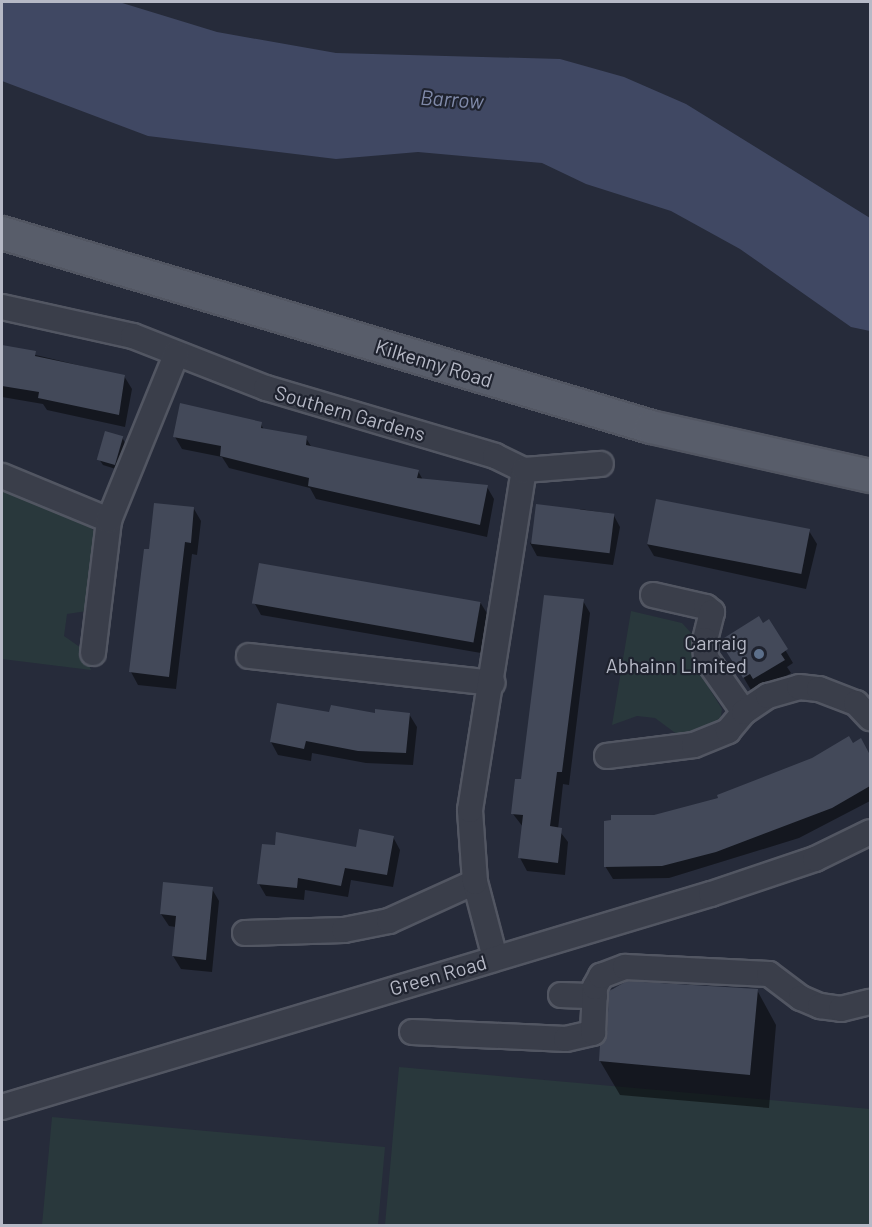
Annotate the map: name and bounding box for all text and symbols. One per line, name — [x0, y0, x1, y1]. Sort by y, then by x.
water label: Barrow — [419, 84, 485, 114]
street label: Kilkenny Road — [373, 334, 495, 392]
street label: Southern Gardens — [272, 380, 428, 446]
place label: Carraig Abhainn Limited — [606, 630, 747, 677]
marker: Carraig Abhainn Limited — [752, 647, 766, 661]
street label: Green Road — [387, 950, 489, 1000]

